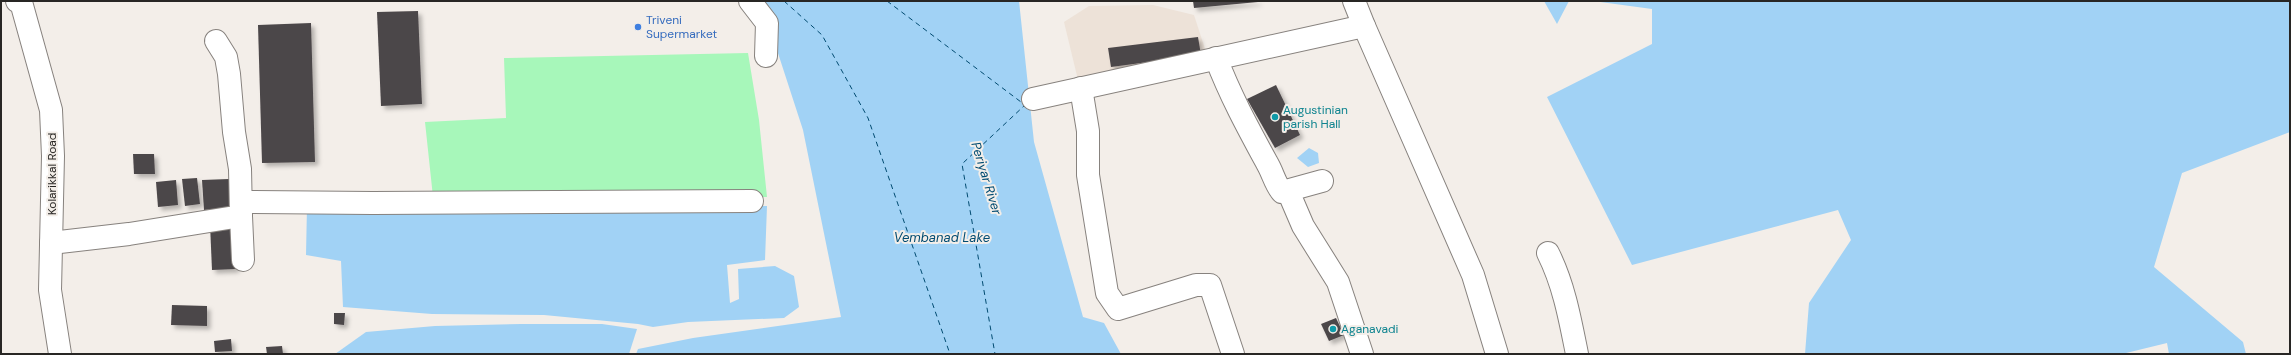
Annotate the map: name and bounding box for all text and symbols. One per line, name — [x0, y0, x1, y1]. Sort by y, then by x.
place label: Triveni Supermarket — [646, 12, 717, 42]
marker: Triveni Supermarket — [633, 22, 643, 32]
place label: Augustinian parish Hall — [1283, 102, 1348, 132]
marker: Augustinian parish Hall — [1270, 112, 1280, 122]
street label: Kolarikkal Road — [44, 133, 60, 215]
water label: Periyar River — [967, 140, 1006, 218]
water label: Vembanad Lake — [894, 229, 990, 246]
place label: Aganavadi — [1341, 321, 1398, 337]
marker: Aganavadi — [1328, 324, 1338, 334]

